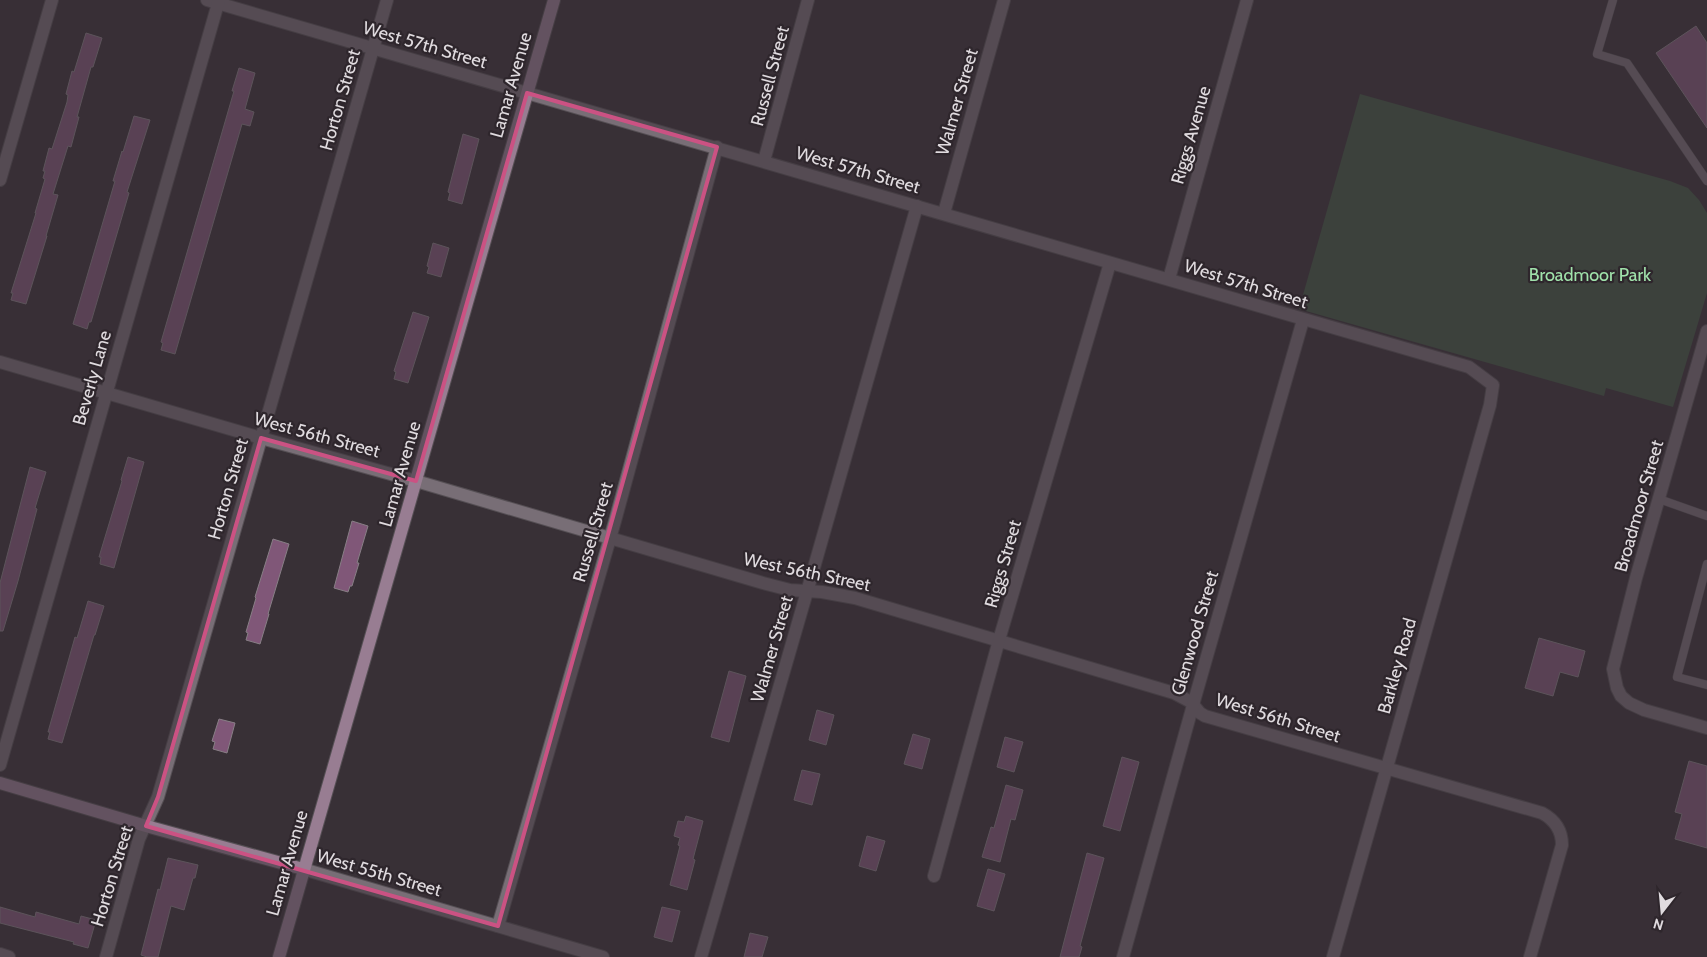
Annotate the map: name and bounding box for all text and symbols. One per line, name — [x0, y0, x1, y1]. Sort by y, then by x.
street label: West 57th Street — [360, 17, 490, 73]
street label: Russell Street — [746, 23, 794, 129]
street label: Lamar Avenue — [485, 30, 537, 140]
street label: Walmer Street — [931, 46, 983, 158]
street label: Horton Street — [315, 47, 365, 153]
street label: Riggs Avenue — [1166, 83, 1216, 187]
street label: West 57th Street — [793, 142, 923, 198]
street label: West 57th Street — [1182, 255, 1310, 313]
park label: Broadmoor Park — [1529, 264, 1652, 286]
street label: Beverly Lane — [68, 328, 116, 428]
street label: West 56th Street — [252, 408, 382, 462]
street label: Lamar Avenue — [374, 419, 426, 529]
street label: Horton Street — [203, 436, 253, 542]
street label: Broadmoor Street — [1610, 437, 1668, 575]
street label: Russell Street — [568, 479, 618, 585]
street label: Riggs Street — [980, 518, 1026, 610]
street label: West 56th Street — [742, 548, 872, 596]
street label: Glenwood Street — [1167, 568, 1223, 698]
street label: Walmer Street — [746, 593, 798, 705]
street label: Barkley Road — [1373, 616, 1421, 716]
street label: West 56th Street — [1213, 689, 1343, 747]
street label: Lamar Avenue — [261, 808, 313, 918]
street label: Horton Street — [86, 823, 138, 929]
street label: West 55th Street — [314, 845, 444, 901]
north arrow — [1637, 887, 1687, 937]
text: N — [1651, 914, 1666, 935]

